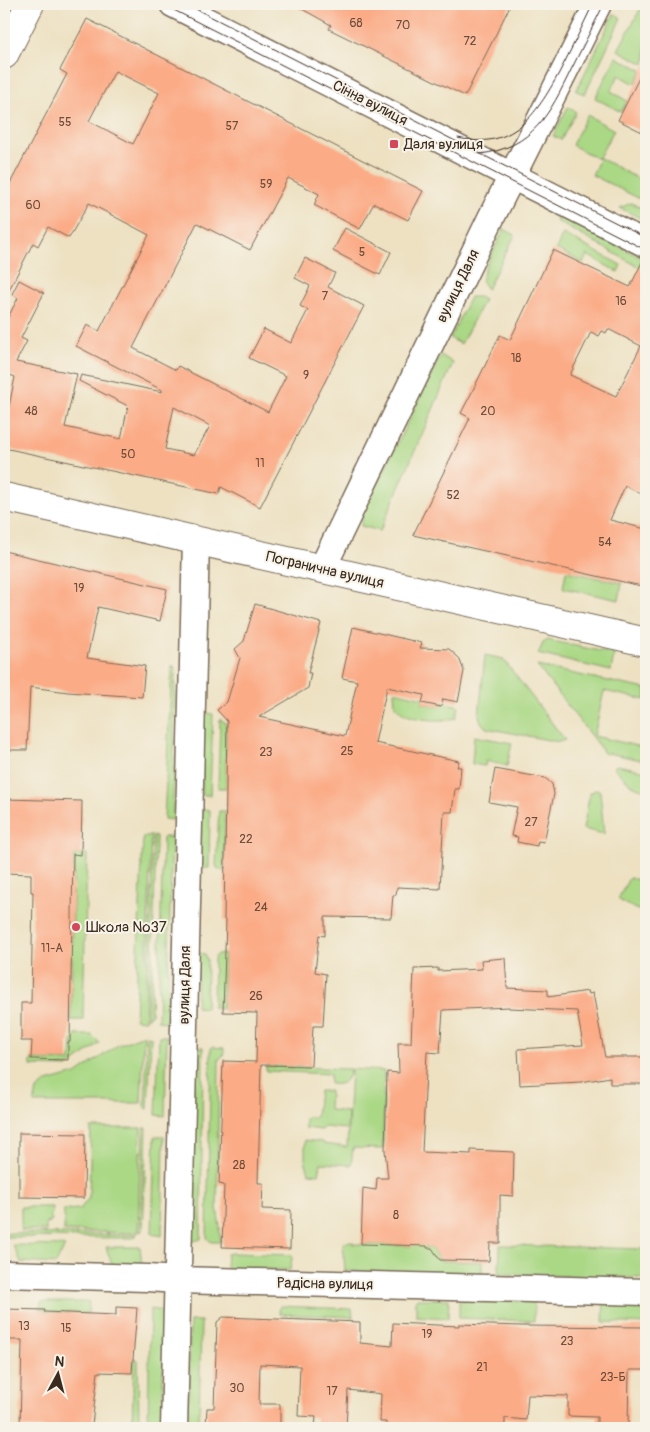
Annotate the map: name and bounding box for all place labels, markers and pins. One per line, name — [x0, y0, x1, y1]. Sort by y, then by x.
place label: Даля вулиця — [403, 135, 483, 154]
marker: Даля вулиця — [388, 138, 400, 150]
place label: Школа №37 — [86, 918, 167, 937]
marker: Школа №37 — [70, 921, 82, 933]

